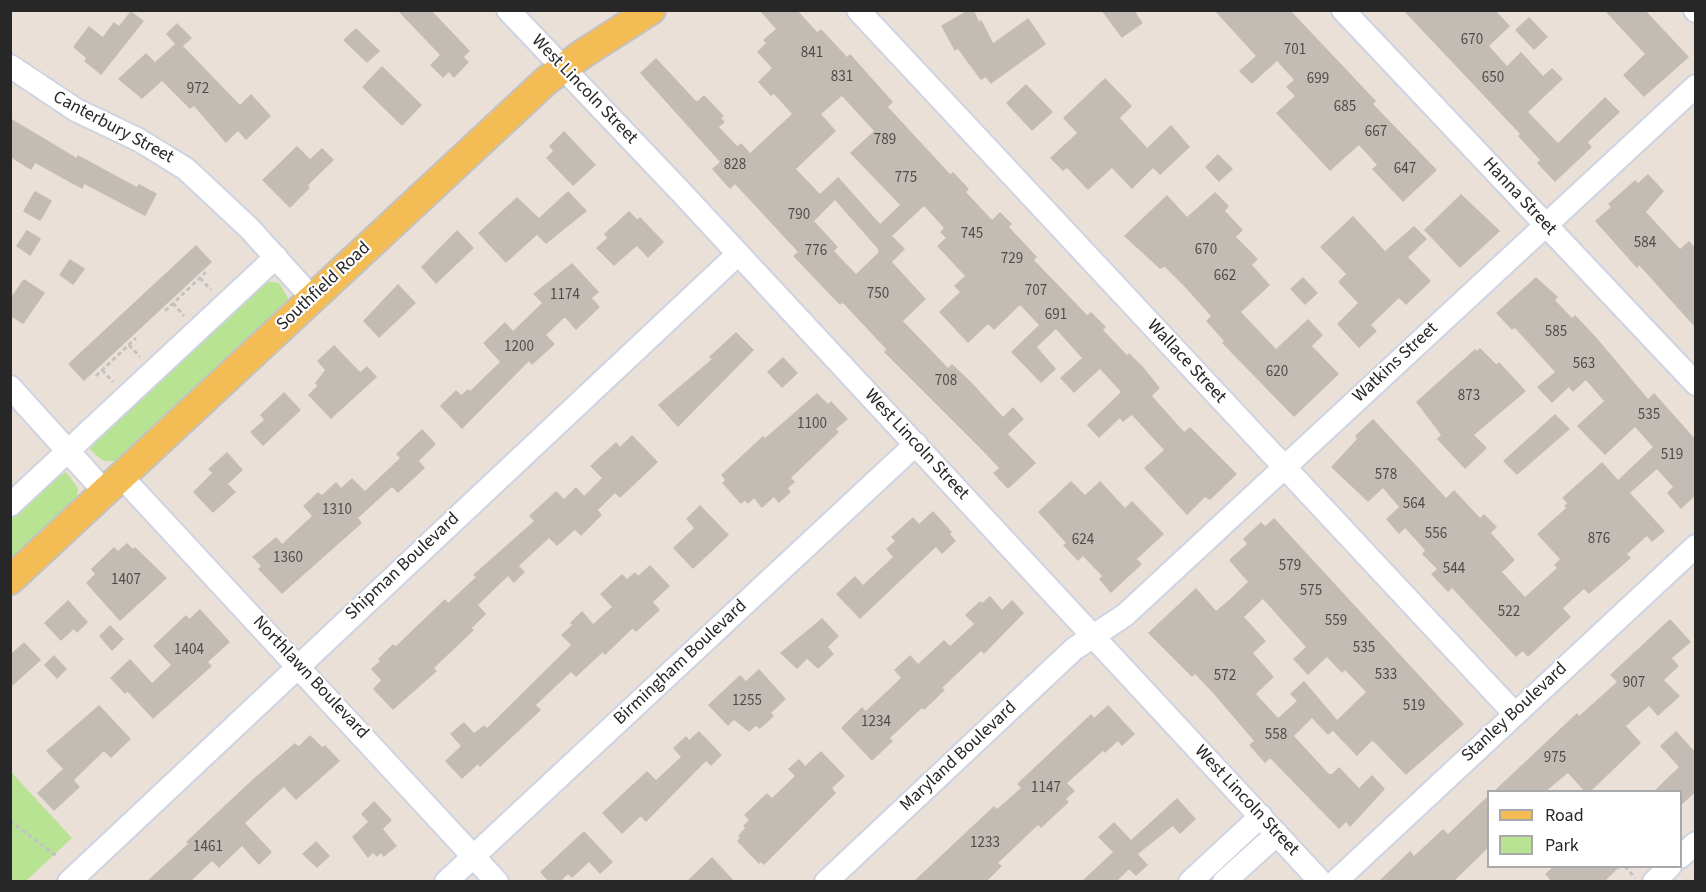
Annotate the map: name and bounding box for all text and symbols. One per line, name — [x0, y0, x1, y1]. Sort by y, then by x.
street label: West Lincoln Street — [526, 31, 642, 149]
house number: 670 — [1461, 32, 1483, 50]
house number: 701 — [1284, 42, 1306, 60]
house number: 841 — [801, 45, 823, 63]
house number: 831 — [831, 69, 853, 87]
house number: 650 — [1482, 70, 1504, 88]
house number: 699 — [1307, 71, 1329, 89]
house number: 972 — [187, 81, 209, 99]
street label: Canterbury Street — [49, 87, 177, 169]
house number: 685 — [1334, 99, 1356, 117]
house number: 667 — [1365, 124, 1387, 142]
house number: 789 — [874, 132, 896, 150]
street label: Hanna Street — [1478, 154, 1560, 240]
house number: 828 — [724, 157, 746, 175]
house number: 647 — [1394, 161, 1416, 179]
house number: 775 — [895, 170, 917, 188]
house number: 790 — [788, 207, 810, 225]
house number: 745 — [961, 226, 983, 244]
house number: 584 — [1634, 235, 1656, 253]
street label: Southfield Road — [273, 238, 375, 336]
house number: 670 — [1195, 242, 1217, 260]
house number: 776 — [805, 243, 827, 261]
house number: 729 — [1001, 251, 1023, 269]
house number: 662 — [1214, 268, 1236, 286]
house number: 707 — [1025, 283, 1047, 301]
house number: 750 — [867, 286, 889, 304]
house number: 1174 — [550, 287, 580, 305]
house number: 691 — [1045, 307, 1067, 325]
street label: Wallace Street — [1142, 316, 1230, 408]
street label: Watkins Street — [1349, 318, 1443, 408]
house number: 585 — [1545, 324, 1567, 342]
house number: 1200 — [504, 339, 534, 357]
house number: 563 — [1573, 356, 1595, 374]
house number: 620 — [1266, 364, 1288, 382]
house number: 708 — [935, 373, 957, 391]
street label: West Lincoln Street — [859, 385, 973, 505]
house number: 873 — [1458, 388, 1480, 406]
house number: 535 — [1638, 407, 1660, 425]
house number: 1100 — [797, 416, 827, 434]
house number: 519 — [1661, 447, 1683, 465]
house number: 578 — [1375, 467, 1397, 485]
house number: 564 — [1403, 496, 1425, 514]
house number: 1310 — [322, 502, 352, 520]
street label: Shipman Boulevard — [341, 509, 465, 625]
house number: 556 — [1425, 526, 1447, 544]
house number: 876 — [1588, 531, 1610, 549]
house number: 624 — [1072, 532, 1094, 550]
house number: 1360 — [273, 550, 303, 568]
house number: 579 — [1279, 558, 1301, 576]
house number: 544 — [1443, 561, 1465, 579]
house number: 1407 — [111, 572, 141, 590]
house number: 575 — [1300, 583, 1322, 601]
street label: Birmingham Boulevard — [610, 596, 752, 730]
house number: 522 — [1498, 604, 1520, 622]
street label: Northlawn Boulevard — [247, 612, 373, 744]
house number: 559 — [1325, 613, 1347, 631]
house number: 535 — [1353, 640, 1375, 658]
house number: 1404 — [174, 642, 204, 660]
street label: Stanley Boulevard — [1458, 659, 1572, 767]
house number: 533 — [1375, 667, 1397, 685]
house number: 572 — [1214, 668, 1236, 686]
house number: 907 — [1623, 675, 1645, 693]
house number: 1255 — [732, 693, 762, 711]
street label: Maryland Boulevard — [896, 698, 1022, 816]
house number: 519 — [1403, 698, 1425, 716]
house number: 1234 — [861, 714, 891, 732]
house number: 558 — [1265, 727, 1287, 745]
street label: West Lincoln Street — [1189, 741, 1303, 861]
house number: 975 — [1544, 750, 1566, 768]
house number: 1147 — [1031, 780, 1061, 798]
legend — [1487, 790, 1682, 868]
text: Road — [1545, 803, 1584, 828]
text: Park — [1545, 833, 1579, 858]
house number: 1233 — [970, 835, 1000, 853]
house number: 1461 — [193, 839, 223, 857]

